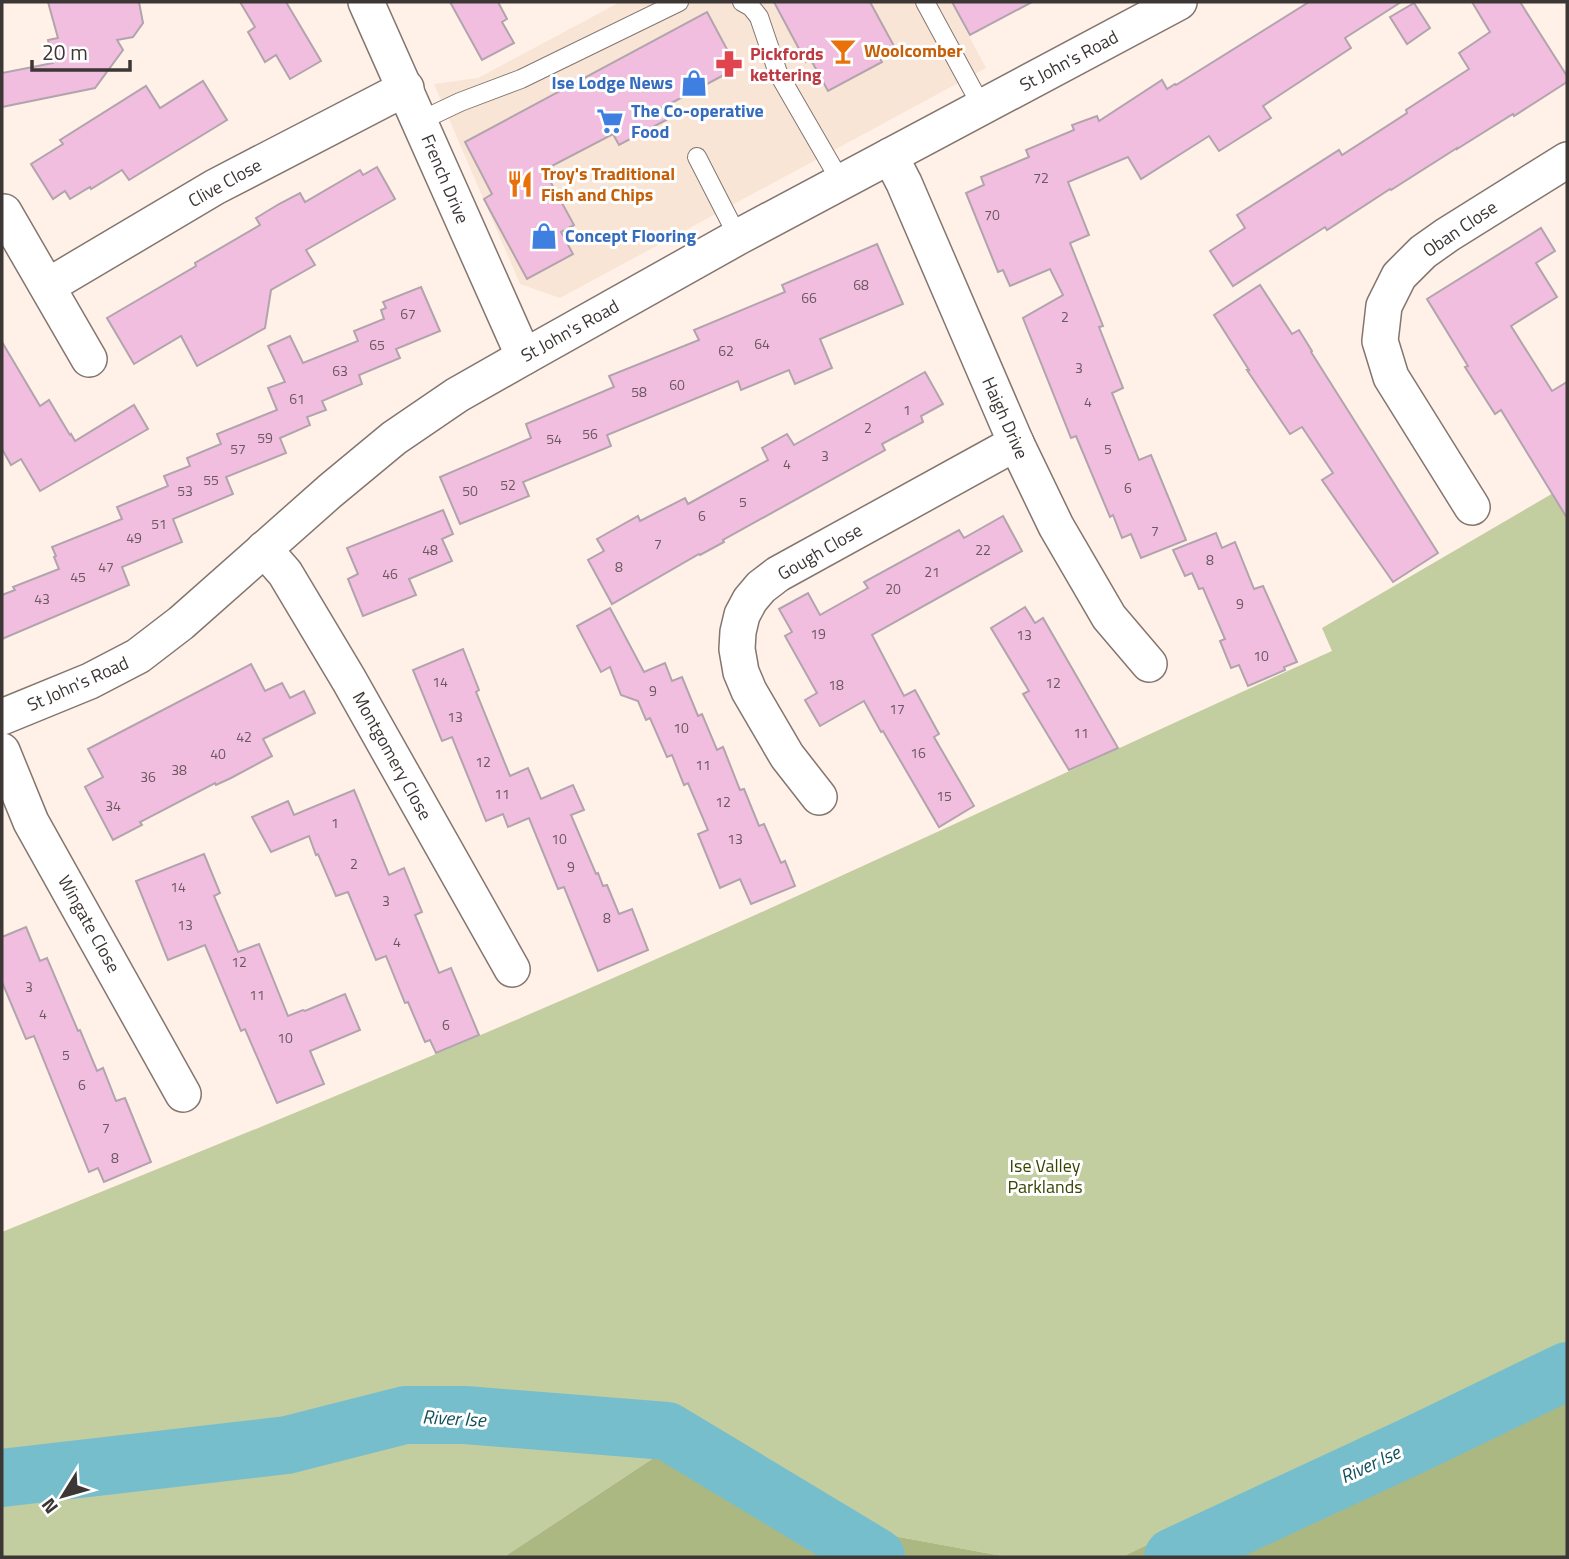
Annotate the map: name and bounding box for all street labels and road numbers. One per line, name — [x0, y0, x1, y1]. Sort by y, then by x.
street label: St John's Road — [1014, 23, 1123, 98]
street label: French Drive — [415, 130, 476, 228]
street label: Clive Close — [183, 151, 266, 214]
street label: Oban Close — [1417, 194, 1502, 264]
street label: St John's Road — [516, 292, 624, 369]
street label: Haigh Drive — [975, 372, 1036, 463]
street label: Gough Close — [772, 516, 867, 587]
street label: St John's Road — [23, 649, 133, 718]
street label: Montgomery Close — [346, 687, 439, 825]
street label: Wingate Close — [51, 870, 127, 978]

